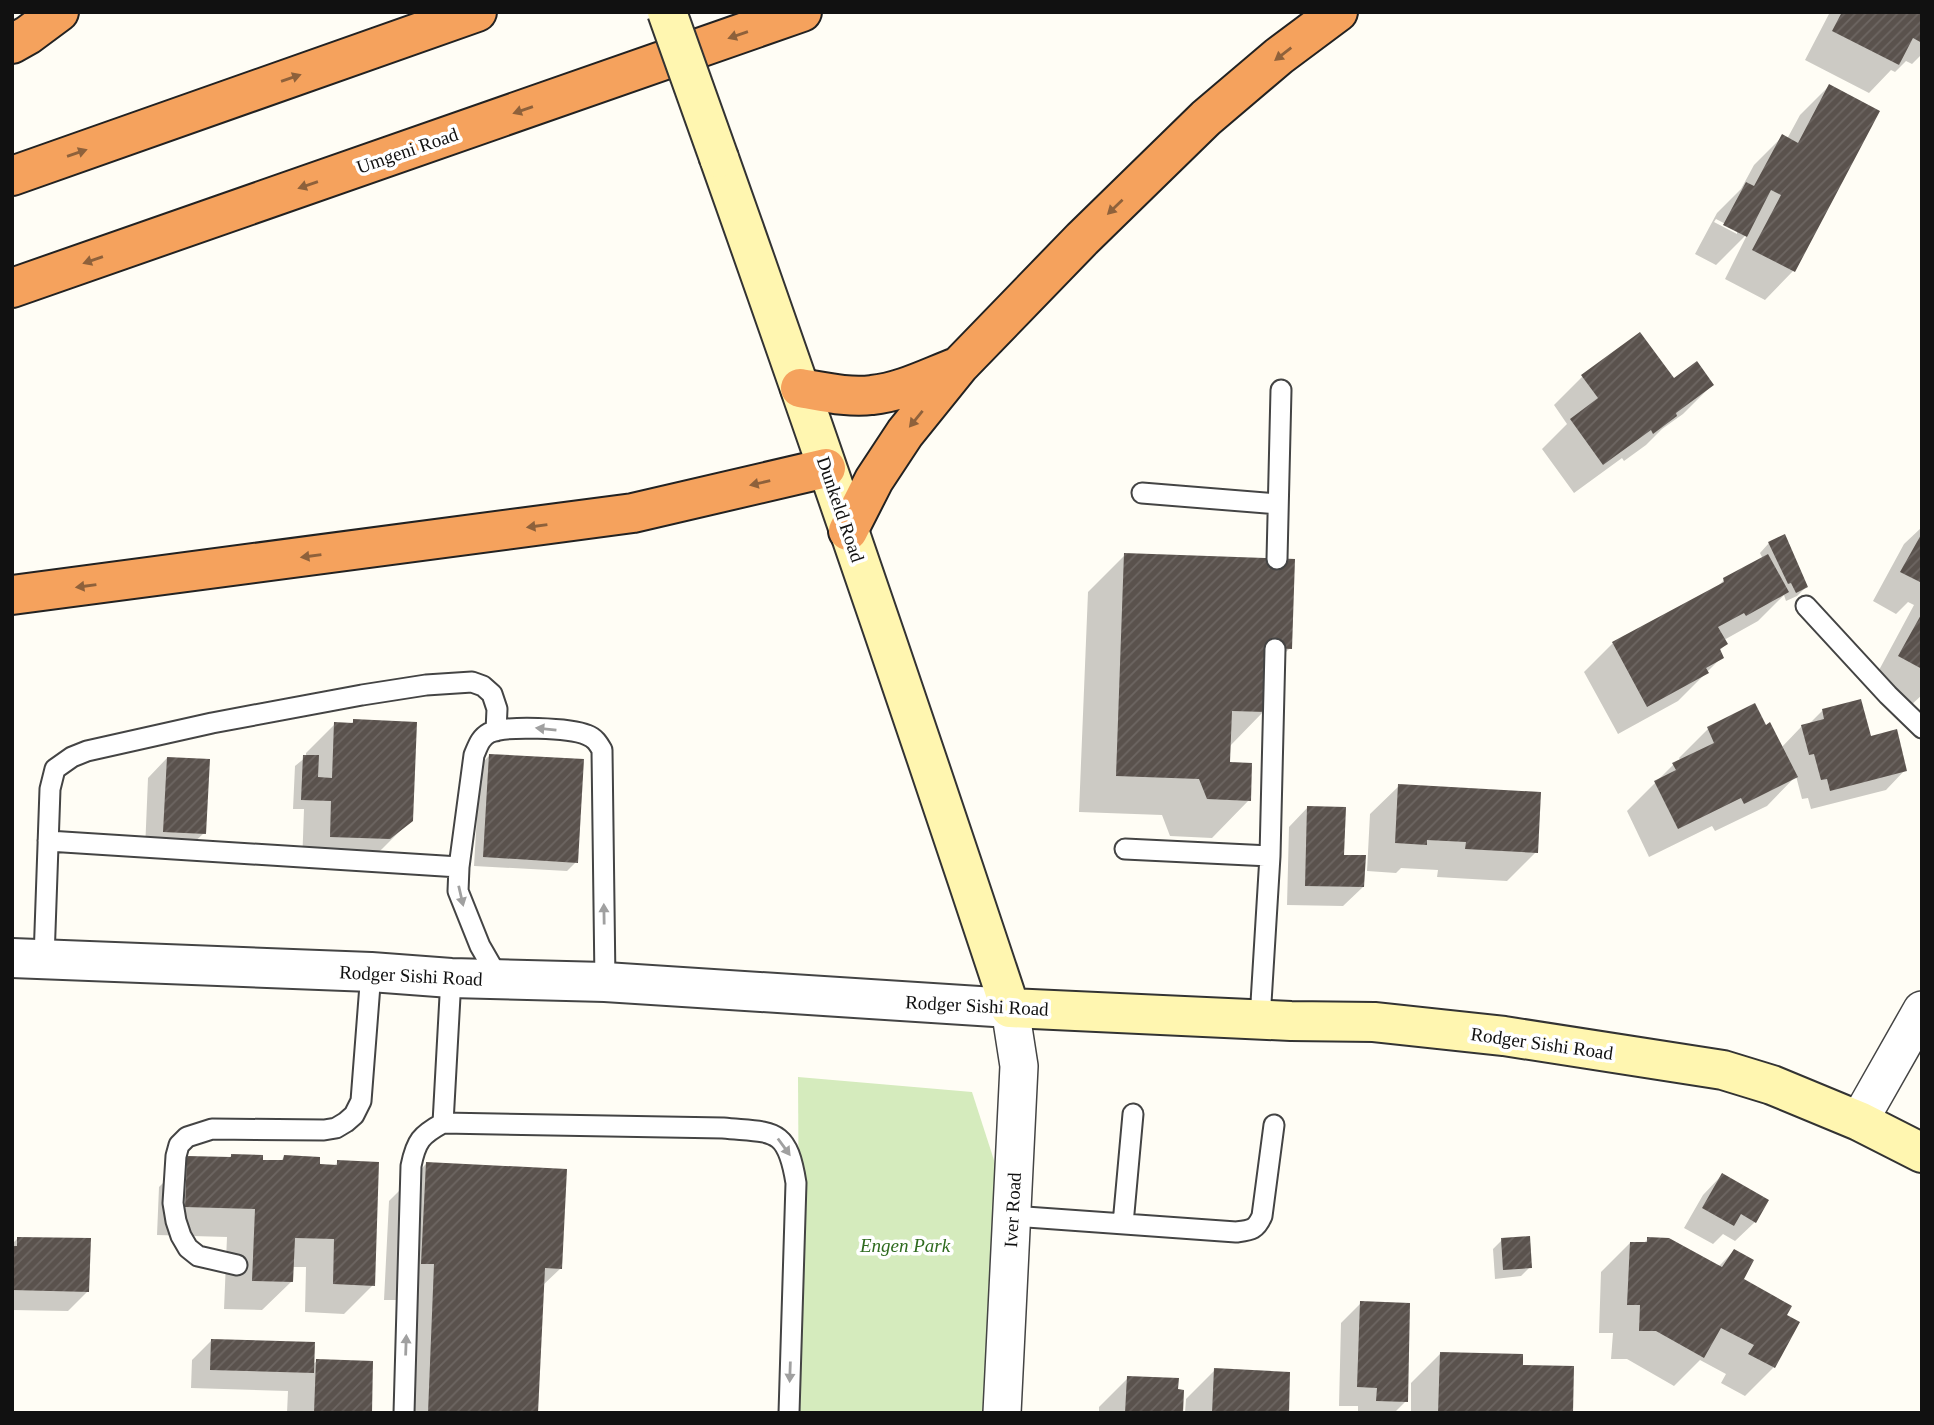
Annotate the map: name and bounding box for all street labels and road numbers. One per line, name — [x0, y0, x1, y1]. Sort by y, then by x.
street label: Umgeni Road — [354, 123, 461, 178]
street label: Dunkeld Road — [813, 454, 869, 565]
street label: Rodger Sishi Road — [339, 961, 484, 990]
street label: Rodger Sishi Road — [905, 991, 1050, 1020]
street label: Rodger Sishi Road — [1469, 1023, 1615, 1064]
street label: Iver Road — [1000, 1171, 1025, 1248]

